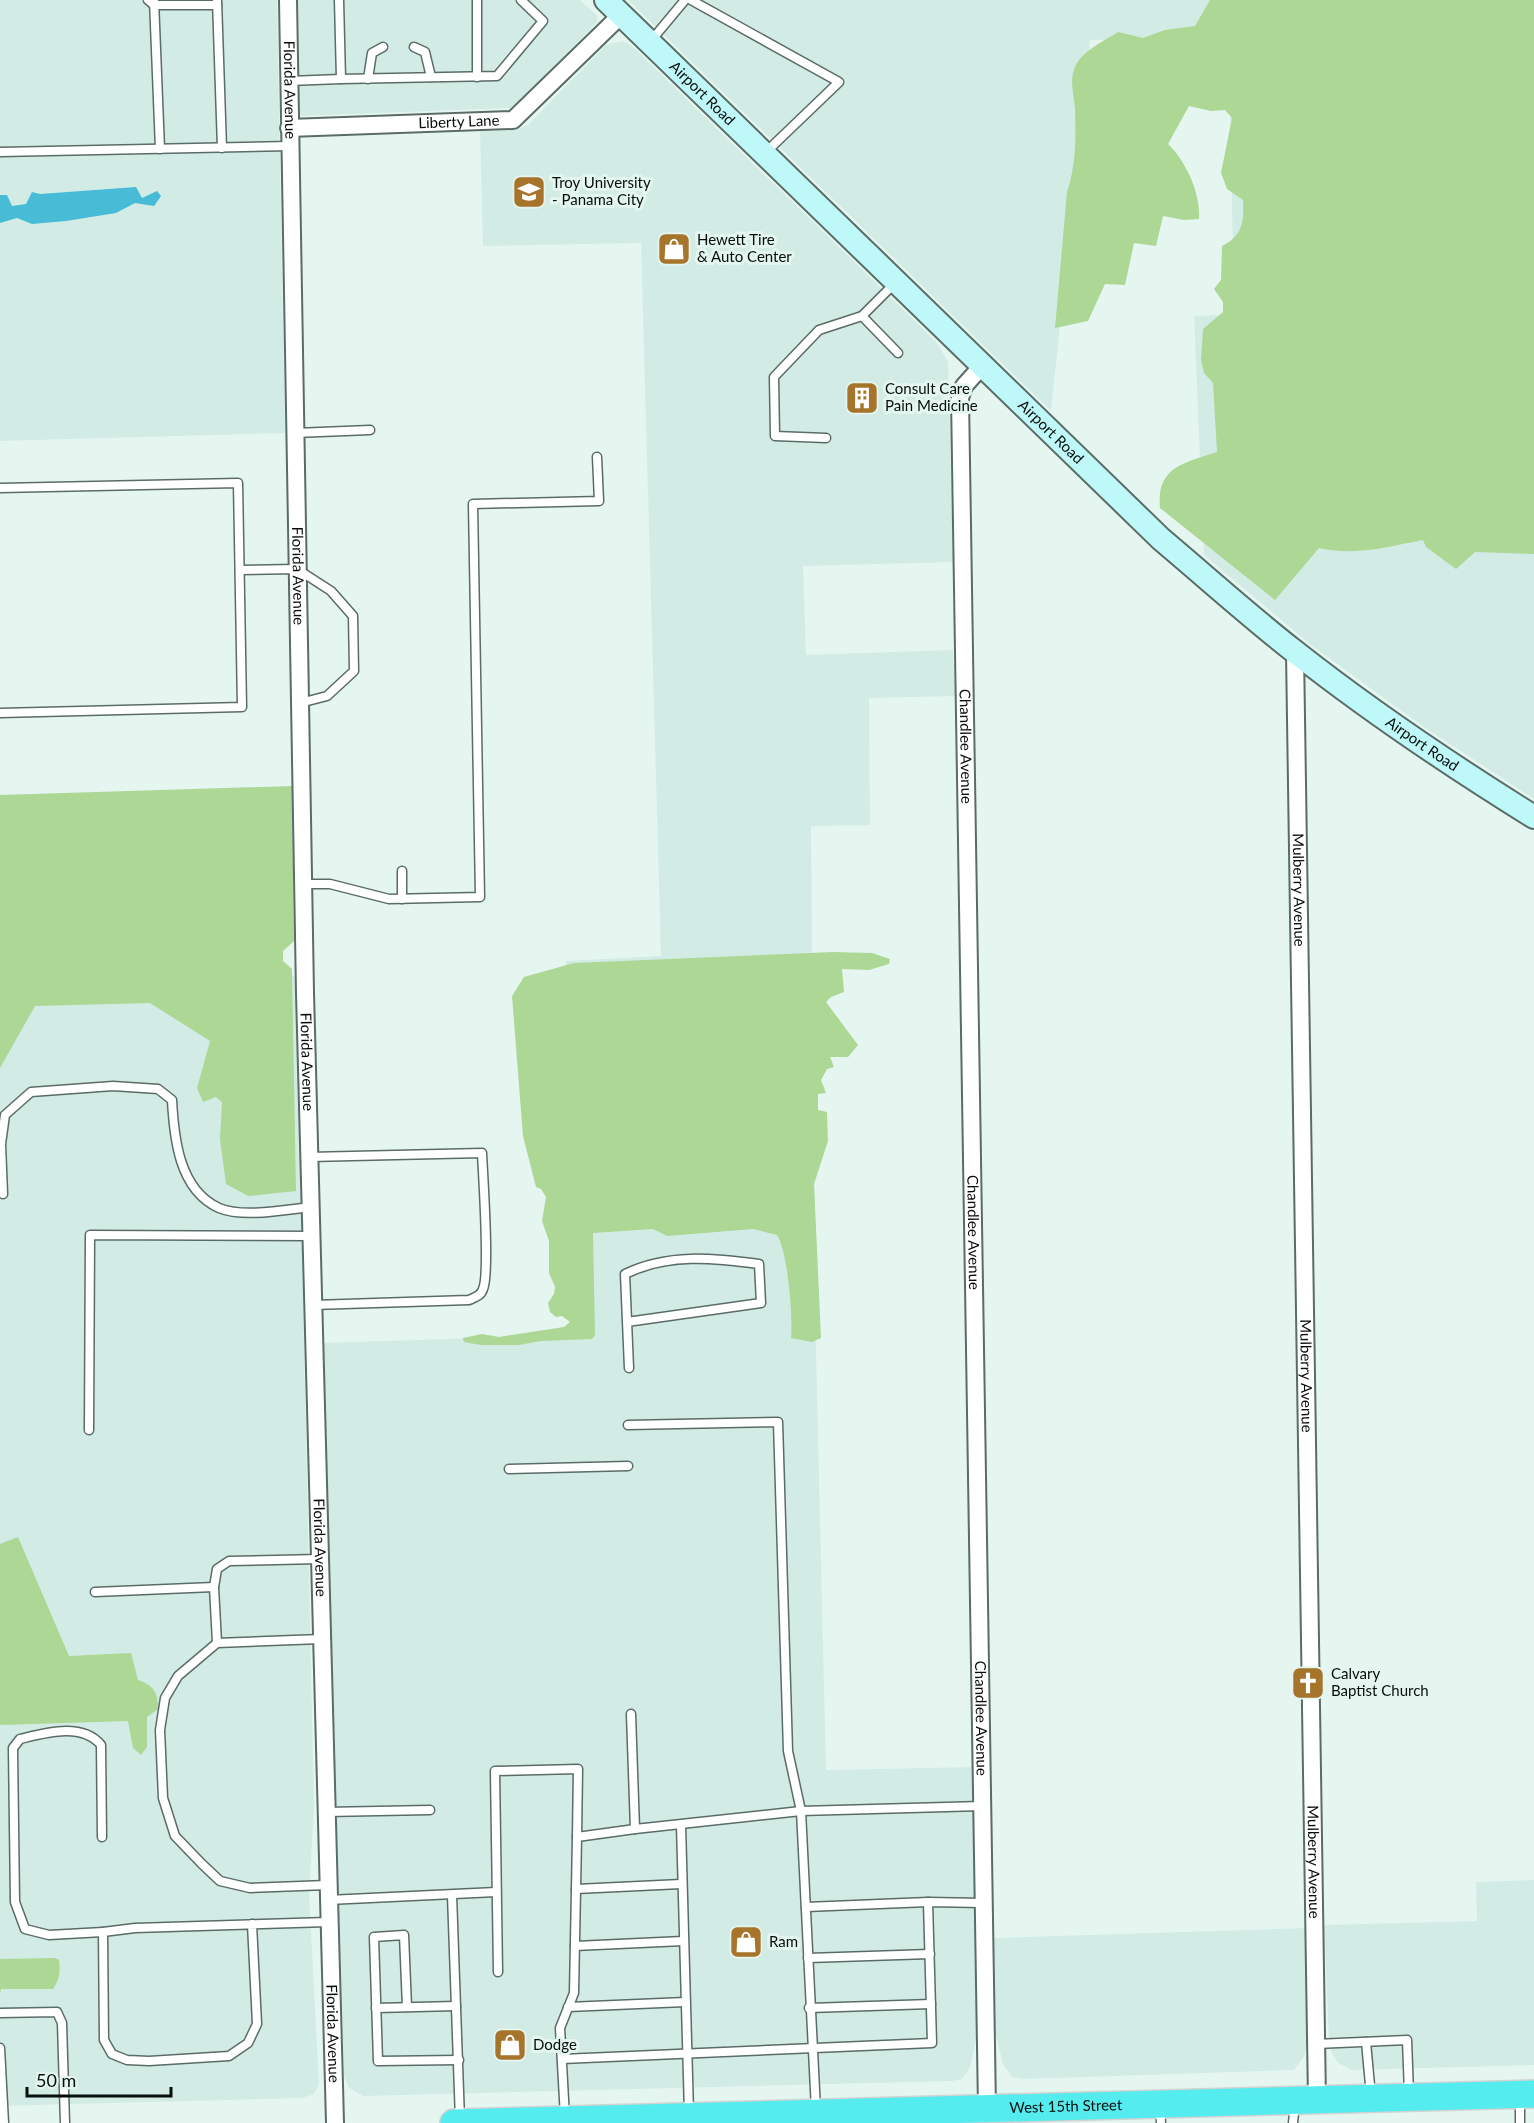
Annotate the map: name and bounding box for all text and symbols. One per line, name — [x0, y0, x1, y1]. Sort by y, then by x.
street label: Florida Avenue — [281, 41, 300, 139]
street label: Airport Road — [666, 57, 739, 128]
street label: Liberty Lane — [418, 110, 500, 131]
place label: Troy University - Panama City — [552, 173, 651, 208]
school or university icon: Troy University - Panama City — [511, 174, 547, 210]
place label: Hewett Tire & Auto Center — [697, 230, 792, 265]
shop icon: Hewett Tire & Auto Center — [656, 231, 692, 267]
place label: Consult Care Pain Medicine — [885, 379, 978, 414]
building icon: Consult Care Pain Medicine — [844, 380, 880, 416]
street label: Airport Road — [1015, 395, 1088, 467]
street label: Florida Avenue — [289, 527, 309, 625]
street label: Chandlee Avenue — [957, 689, 976, 804]
street label: Airport Road — [1383, 712, 1462, 774]
street label: Mulberry Avenue — [1290, 833, 1309, 947]
street label: Florida Avenue — [298, 1012, 318, 1111]
street label: Chandlee Avenue — [964, 1175, 984, 1290]
street label: Mulberry Avenue — [1297, 1319, 1317, 1433]
street label: Florida Avenue — [310, 1498, 331, 1597]
street label: Chandlee Avenue — [972, 1661, 992, 1776]
place label: Calvary Baptist Church — [1331, 1664, 1429, 1699]
church icon: Calvary Baptist Church — [1290, 1665, 1326, 1701]
street label: Mulberry Avenue — [1305, 1805, 1324, 1919]
shop icon: Ram — [728, 1924, 764, 1960]
place label: Ram — [769, 1932, 798, 1950]
street label: Florida Avenue — [323, 1984, 344, 2083]
shop icon: Dodge — [492, 2027, 528, 2063]
place label: Dodge — [533, 2035, 577, 2053]
scale bar — [27, 2060, 171, 2098]
text: 50 m — [36, 2069, 76, 2091]
street label: West 15th Street — [1009, 2095, 1123, 2116]

